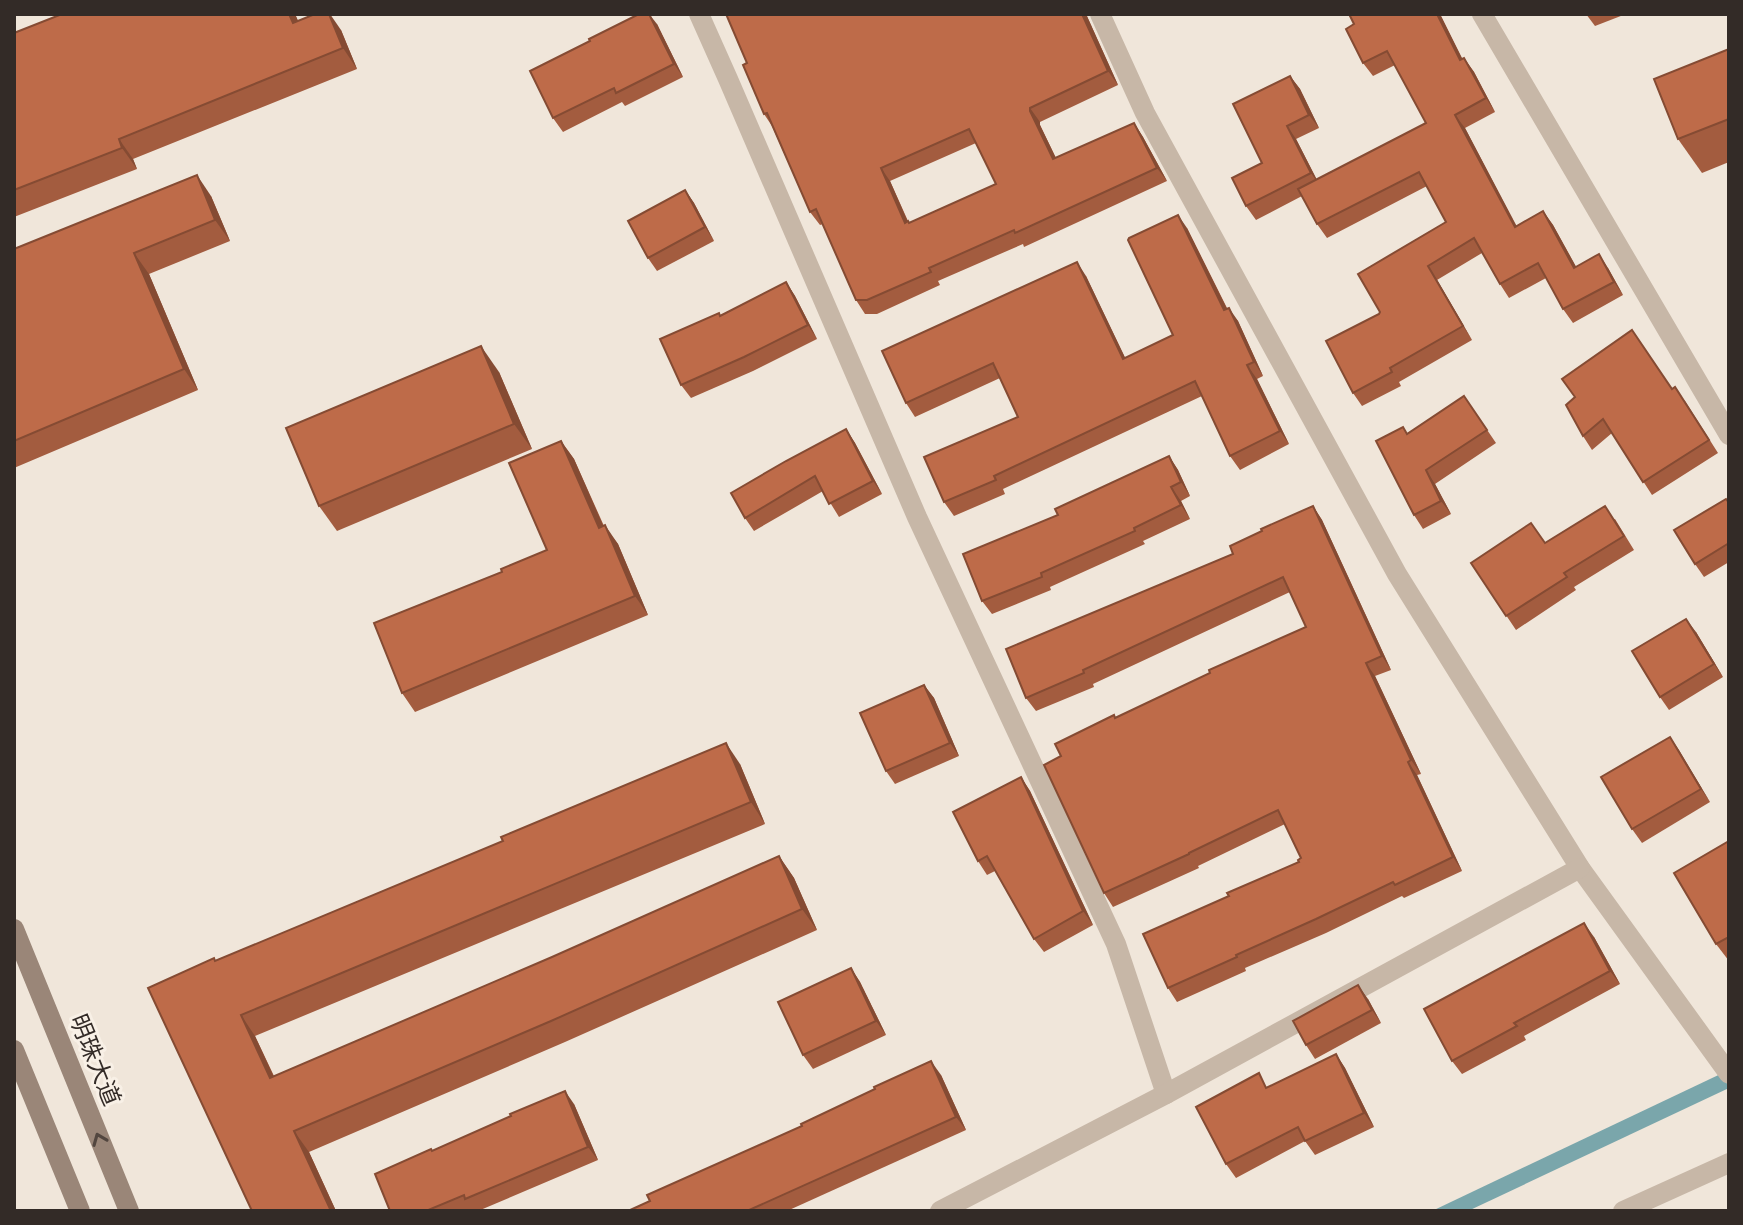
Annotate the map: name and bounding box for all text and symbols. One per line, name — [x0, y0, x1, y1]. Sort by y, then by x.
street label: 明珠大道 — [64, 1010, 126, 1110]
one-way arrow — [92, 1133, 109, 1147]

